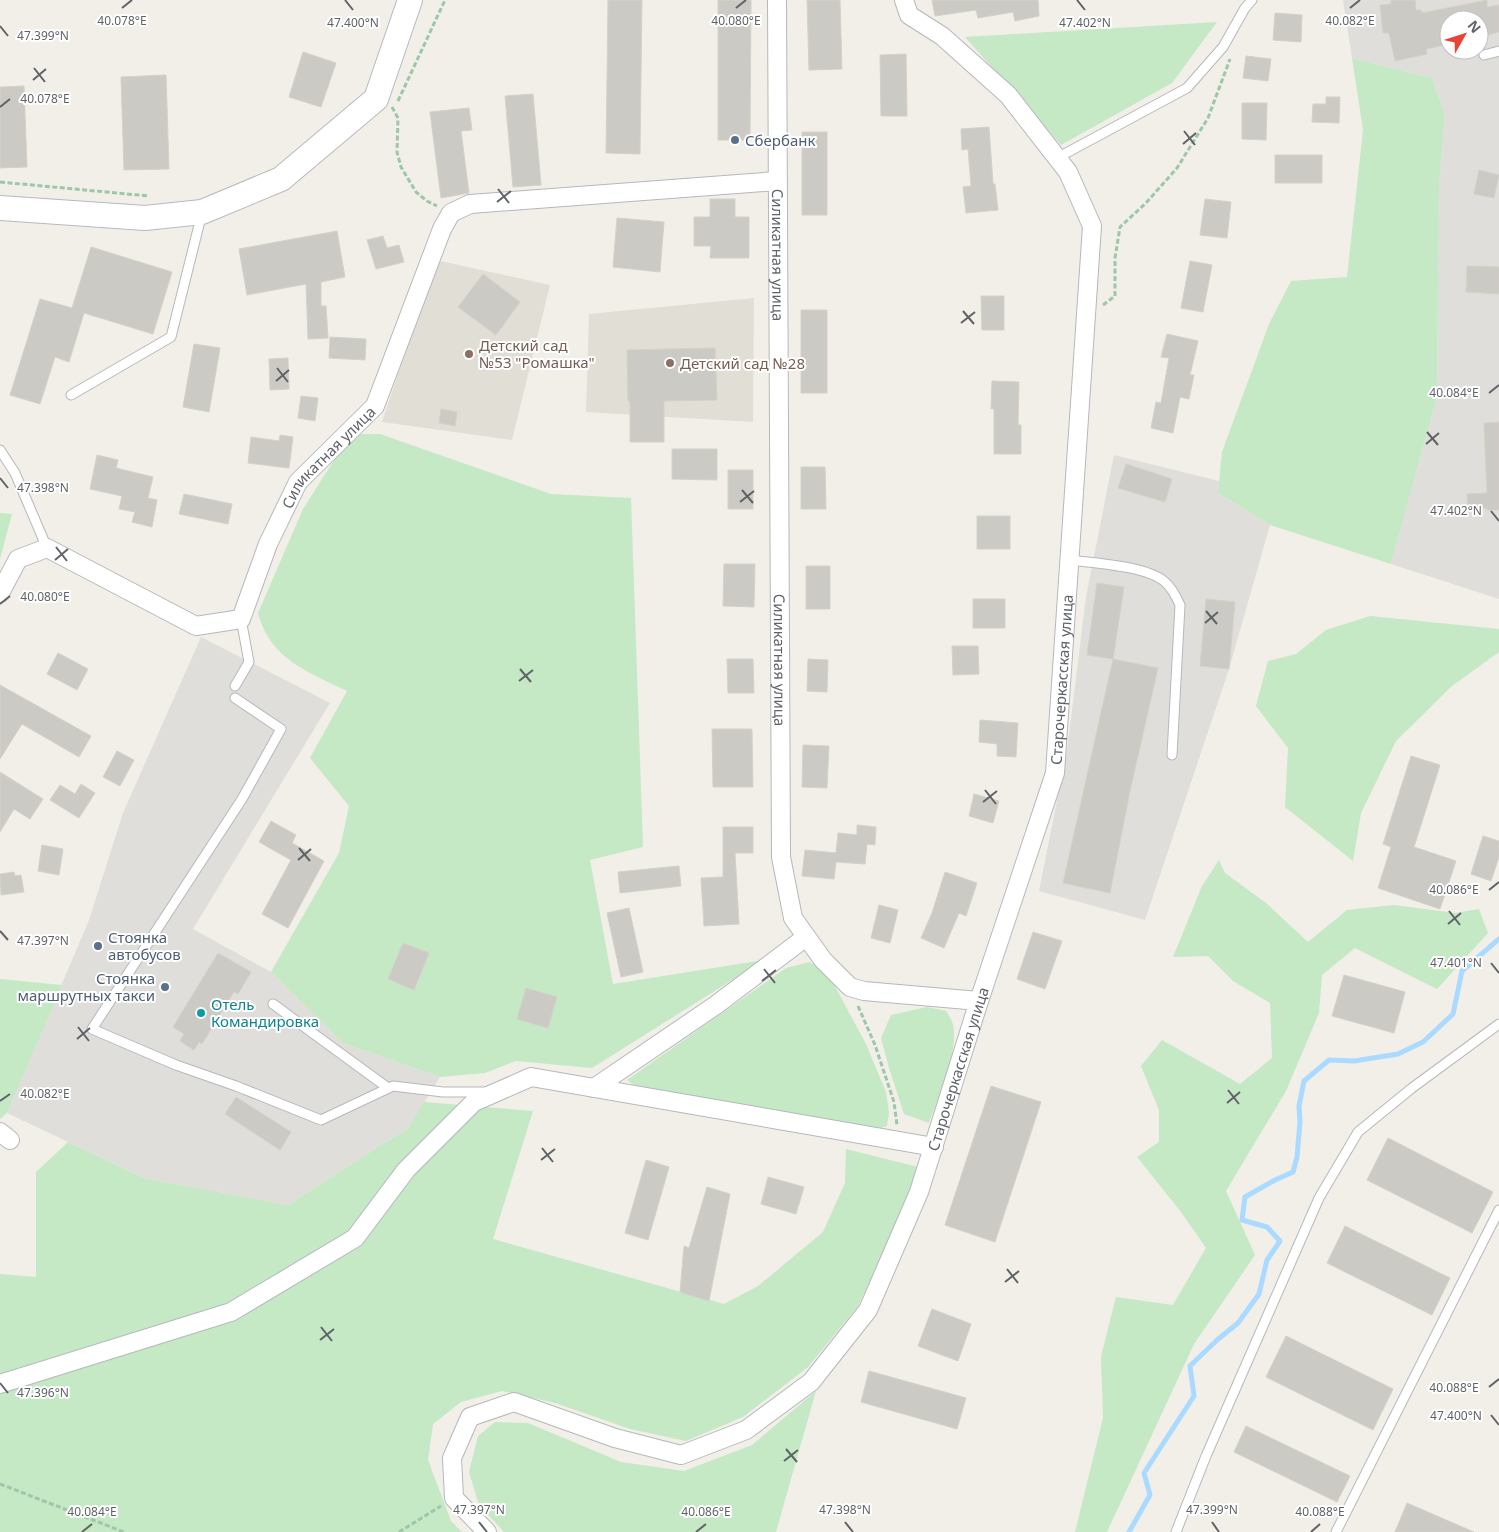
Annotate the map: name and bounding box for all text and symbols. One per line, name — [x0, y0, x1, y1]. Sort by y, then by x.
north arrow — [1439, 10, 1489, 60]
text: 40.078°E — [97, 12, 147, 29]
text: 40.080°E — [711, 12, 761, 29]
text: 40.082°E — [1325, 12, 1375, 29]
text: 47.400°N — [327, 14, 379, 31]
text: 47.402°N — [1059, 14, 1111, 31]
text: N — [1464, 16, 1485, 37]
text: 47.399°N — [17, 27, 69, 44]
text: 40.078°E — [20, 90, 70, 107]
place label: Сбербанк — [745, 130, 815, 150]
marker: Сбербанк — [729, 134, 741, 146]
street label: Силикатная улица — [768, 189, 788, 321]
place label: Детский сад №53 "Ромашка" — [479, 335, 595, 372]
marker: Детский сад №53 "Ромашка" — [463, 348, 475, 360]
place label: Детский сад №28 — [680, 353, 805, 373]
marker: Детский сад №28 — [664, 357, 676, 369]
text: 40.084°E — [1429, 384, 1479, 401]
street label: Силикатная улица — [277, 401, 379, 512]
text: 47.398°N — [17, 479, 69, 496]
text: 47.402°N — [1430, 502, 1482, 519]
text: 40.080°E — [20, 588, 70, 605]
street label: Силикатная улица — [770, 594, 790, 726]
street label: Старочеркасская улица — [1046, 594, 1077, 766]
text: 40.086°E — [1429, 881, 1479, 898]
place label: Стоянка автобусов — [108, 927, 181, 964]
text: 47.397°N — [17, 932, 69, 949]
marker: Стоянка автобусов — [92, 940, 104, 952]
text: 47.401°N — [1430, 954, 1482, 971]
place label: Стоянка маршрутных такси — [17, 968, 155, 1005]
marker: Стоянка маршрутных такси — [159, 981, 171, 993]
street label: Старочеркасская улица — [923, 984, 993, 1153]
place label: Отель Командировка — [211, 994, 319, 1031]
marker: Отель Командировка — [195, 1007, 207, 1019]
text: 40.082°E — [20, 1085, 70, 1102]
text: 40.088°E — [1429, 1379, 1479, 1396]
text: 47.396°N — [17, 1384, 69, 1401]
text: 47.400°N — [1430, 1407, 1482, 1424]
text: 47.397°N — [453, 1501, 505, 1518]
text: 47.398°N — [819, 1501, 871, 1518]
text: 47.399°N — [1186, 1501, 1238, 1518]
text: 40.084°E — [67, 1503, 117, 1520]
text: 40.086°E — [681, 1503, 731, 1520]
text: 40.088°E — [1295, 1503, 1345, 1520]

